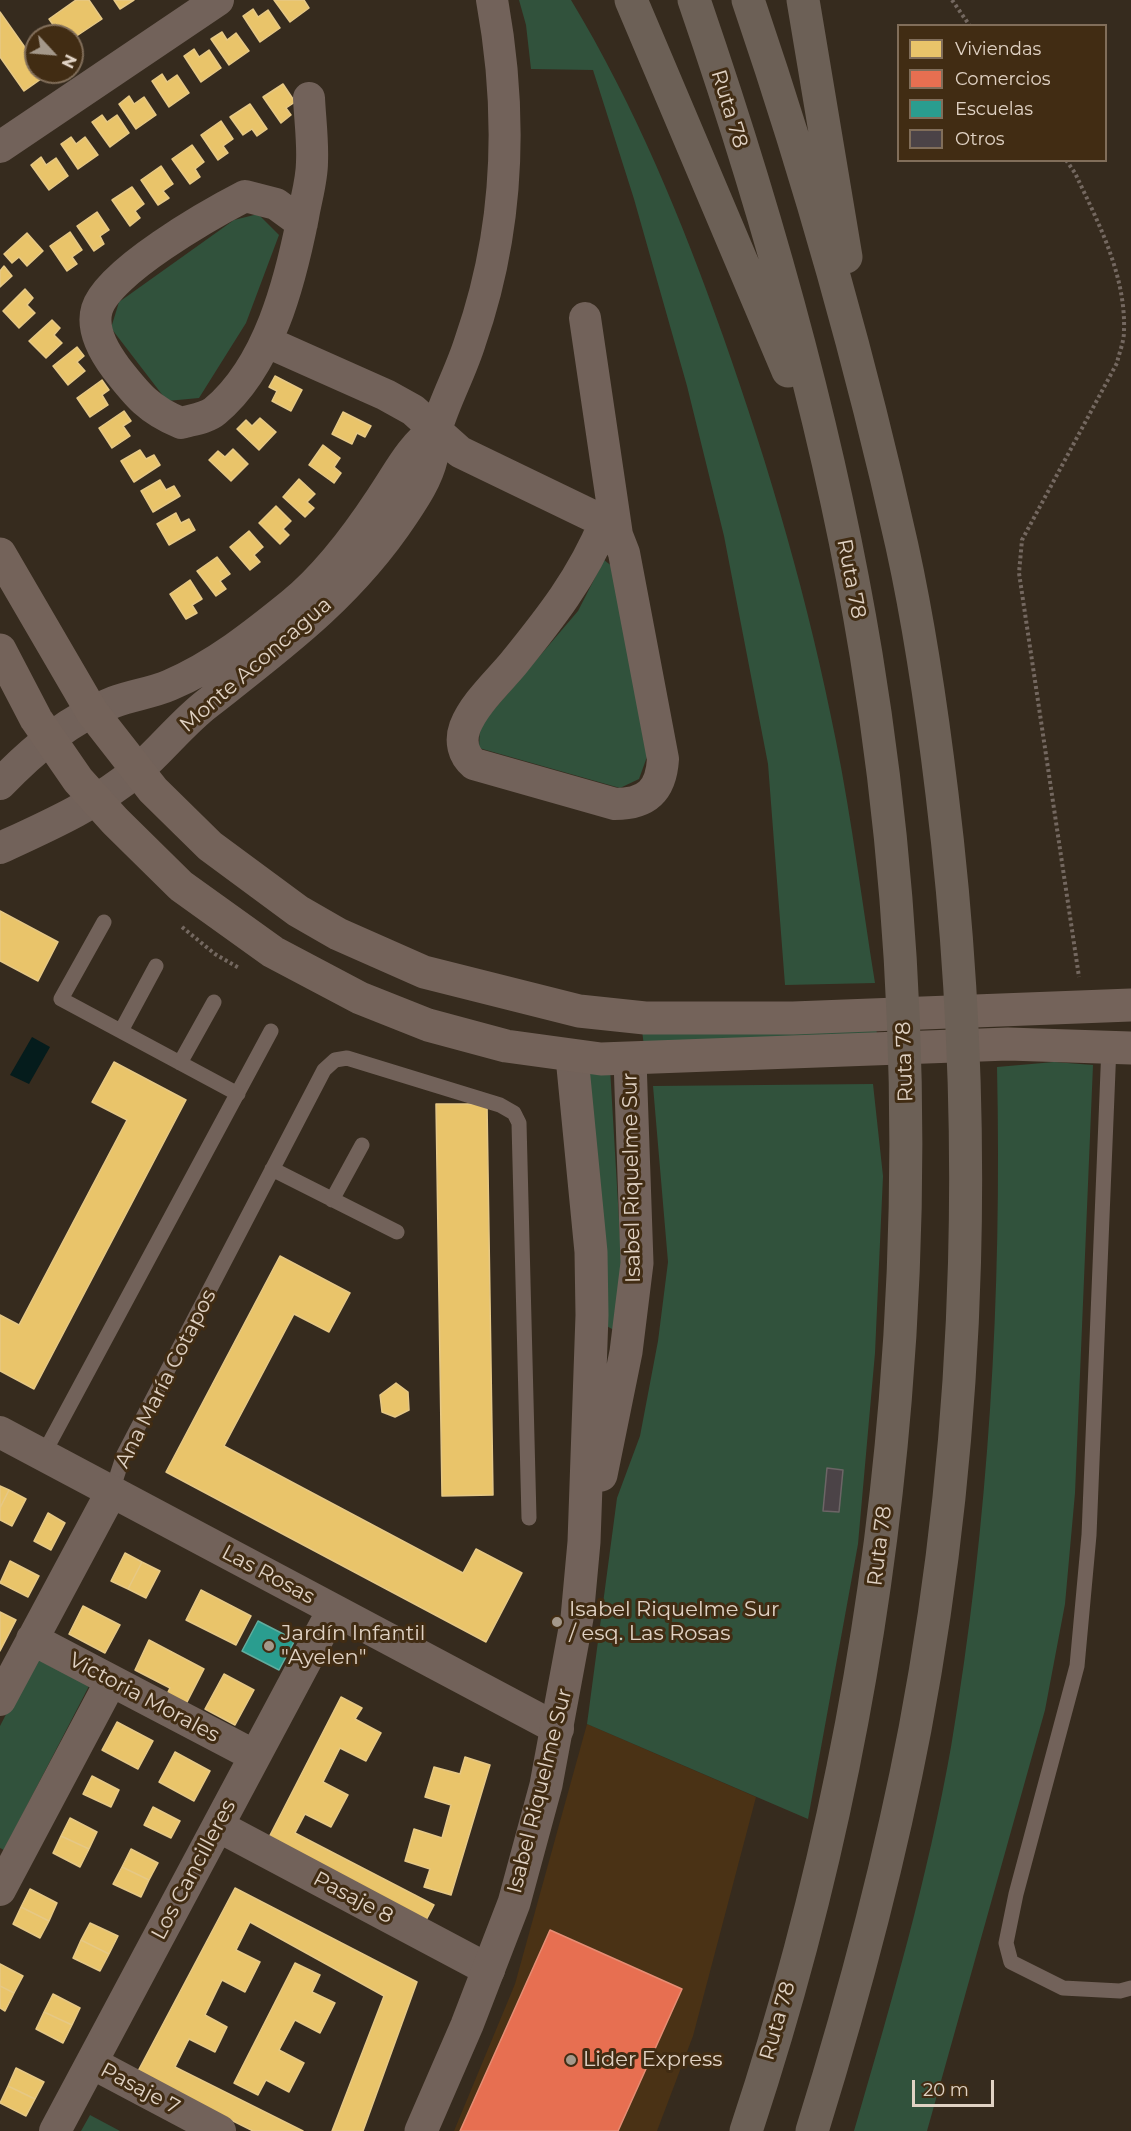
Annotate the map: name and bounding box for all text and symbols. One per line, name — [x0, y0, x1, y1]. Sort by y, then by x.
north arrow — [24, 24, 84, 84]
legend — [897, 24, 1107, 162]
text: Viviendas — [955, 38, 1041, 60]
text: N — [57, 51, 80, 71]
street label: Ruta 78 — [705, 67, 753, 151]
text: Comercios — [955, 68, 1051, 90]
text: Escuelas — [955, 98, 1033, 120]
text: Otros — [955, 128, 1005, 150]
street label: Ruta 78 — [831, 537, 871, 621]
street label: Monte Aconcagua — [175, 592, 337, 738]
street label: Ruta 78 — [891, 1021, 919, 1103]
street label: Isabel Riquelme Sur — [618, 1073, 646, 1283]
street label: Ana María Cotapos — [110, 1285, 222, 1473]
street label: Ruta 78 — [863, 1504, 897, 1588]
street label: Las Rosas — [217, 1540, 319, 1610]
place label: Isabel Riquelme Sur / esq. Las Rosas — [569, 1597, 779, 1647]
marker: Isabel Riquelme Sur / esq. Las Rosas — [550, 1615, 564, 1629]
place label: Jardín Infantil "Ayelen" — [281, 1621, 426, 1671]
marker: Jardín Infantil "Ayelen" — [262, 1639, 276, 1653]
street label: Victoria Morales — [64, 1648, 224, 1748]
street label: Isabel Riquelme Sur — [502, 1686, 578, 1896]
street label: Los Cancilleres — [147, 1796, 241, 1944]
street label: Pasaje 8 — [309, 1866, 397, 1930]
street label: Ruta 78 — [755, 1979, 801, 2063]
place label: Lider Express — [583, 2047, 722, 2073]
marker: Lider Express — [564, 2053, 578, 2067]
street label: Pasaje 7 — [96, 2058, 184, 2120]
scale bar — [915, 2068, 998, 2106]
text: 20 m — [923, 2079, 969, 2101]

